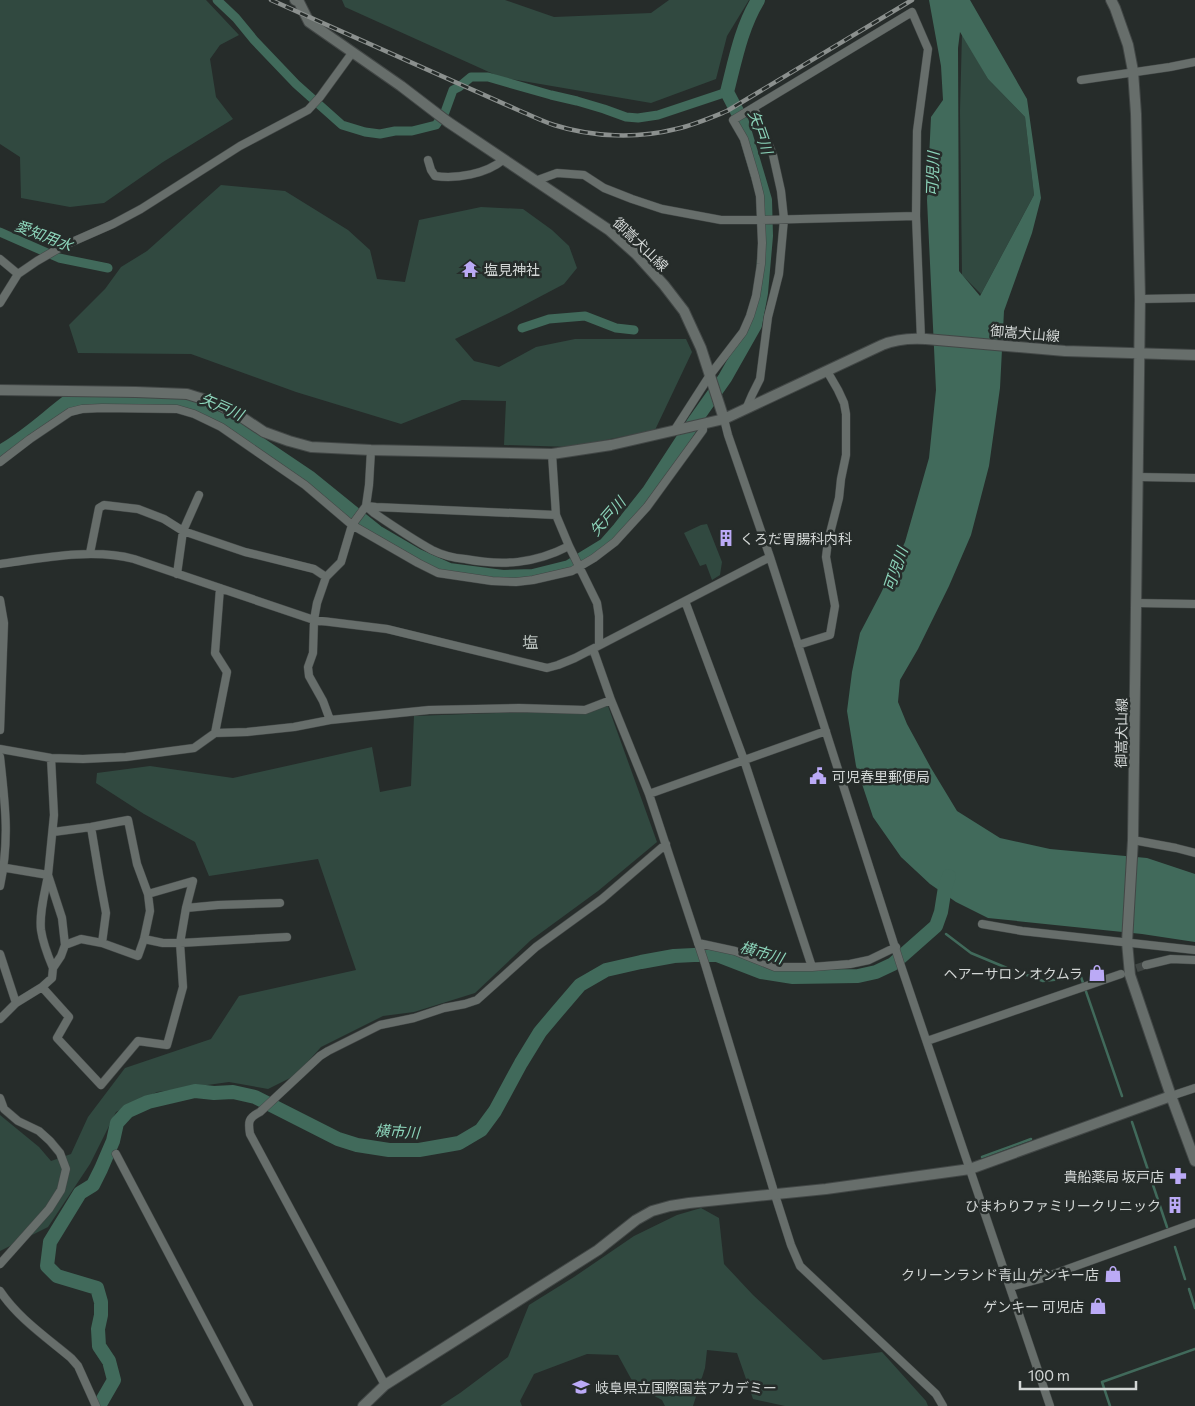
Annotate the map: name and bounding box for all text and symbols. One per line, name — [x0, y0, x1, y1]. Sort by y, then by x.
water label: 矢戸川 — [745, 108, 777, 158]
water label: 可児川 — [922, 149, 942, 197]
street label: 御嵩犬山線 — [610, 214, 672, 274]
water label: 愛知用水 — [13, 216, 77, 255]
temple icon: 塩見神社 — [460, 259, 480, 279]
place label: 塩見神社 — [484, 261, 540, 278]
street label: 御嵩犬山線 — [989, 321, 1061, 345]
water label: 矢戸川 — [198, 389, 248, 424]
water label: 矢戸川 — [585, 492, 630, 539]
building icon: くろだ胃腸科内科 — [716, 528, 736, 548]
place label: くろだ胃腸科内科 — [740, 530, 852, 547]
water label: 可児川 — [879, 543, 911, 593]
district label: 塩 — [522, 632, 538, 651]
street label: 御嵩犬山線 — [1112, 698, 1130, 768]
public building icon: 可児春里郵便局 — [808, 766, 828, 786]
place label: 可児春里郵便局 — [832, 768, 930, 785]
water label: 横市川 — [738, 937, 788, 967]
shop icon: ヘアーサロン オクムラ — [1087, 963, 1107, 983]
place label: ヘアーサロン オクムラ — [944, 965, 1083, 982]
water label: 横市川 — [374, 1121, 422, 1141]
pharmacy icon: 貴船薬局 坂戸店 — [1168, 1166, 1188, 1186]
place label: 貴船薬局 坂戸店 — [1063, 1168, 1164, 1185]
building icon: ひまわりファミリークリニック — [1165, 1195, 1185, 1215]
place label: ひまわりファミリークリニック — [965, 1197, 1161, 1214]
shop icon: クリーンランド青山 ゲンキー店 — [1103, 1264, 1123, 1284]
place label: クリーンランド青山 ゲンキー店 — [901, 1266, 1099, 1283]
shop icon: ゲンキー 可児店 — [1088, 1296, 1108, 1316]
place label: ゲンキー 可児店 — [983, 1298, 1084, 1315]
scale bar — [1020, 1358, 1136, 1390]
text: 100 m — [1028, 1366, 1070, 1384]
school or university icon: 岐阜県立国際園芸アカデミー — [571, 1377, 591, 1397]
place label: 岐阜県立国際園芸アカデミー — [595, 1379, 777, 1396]

